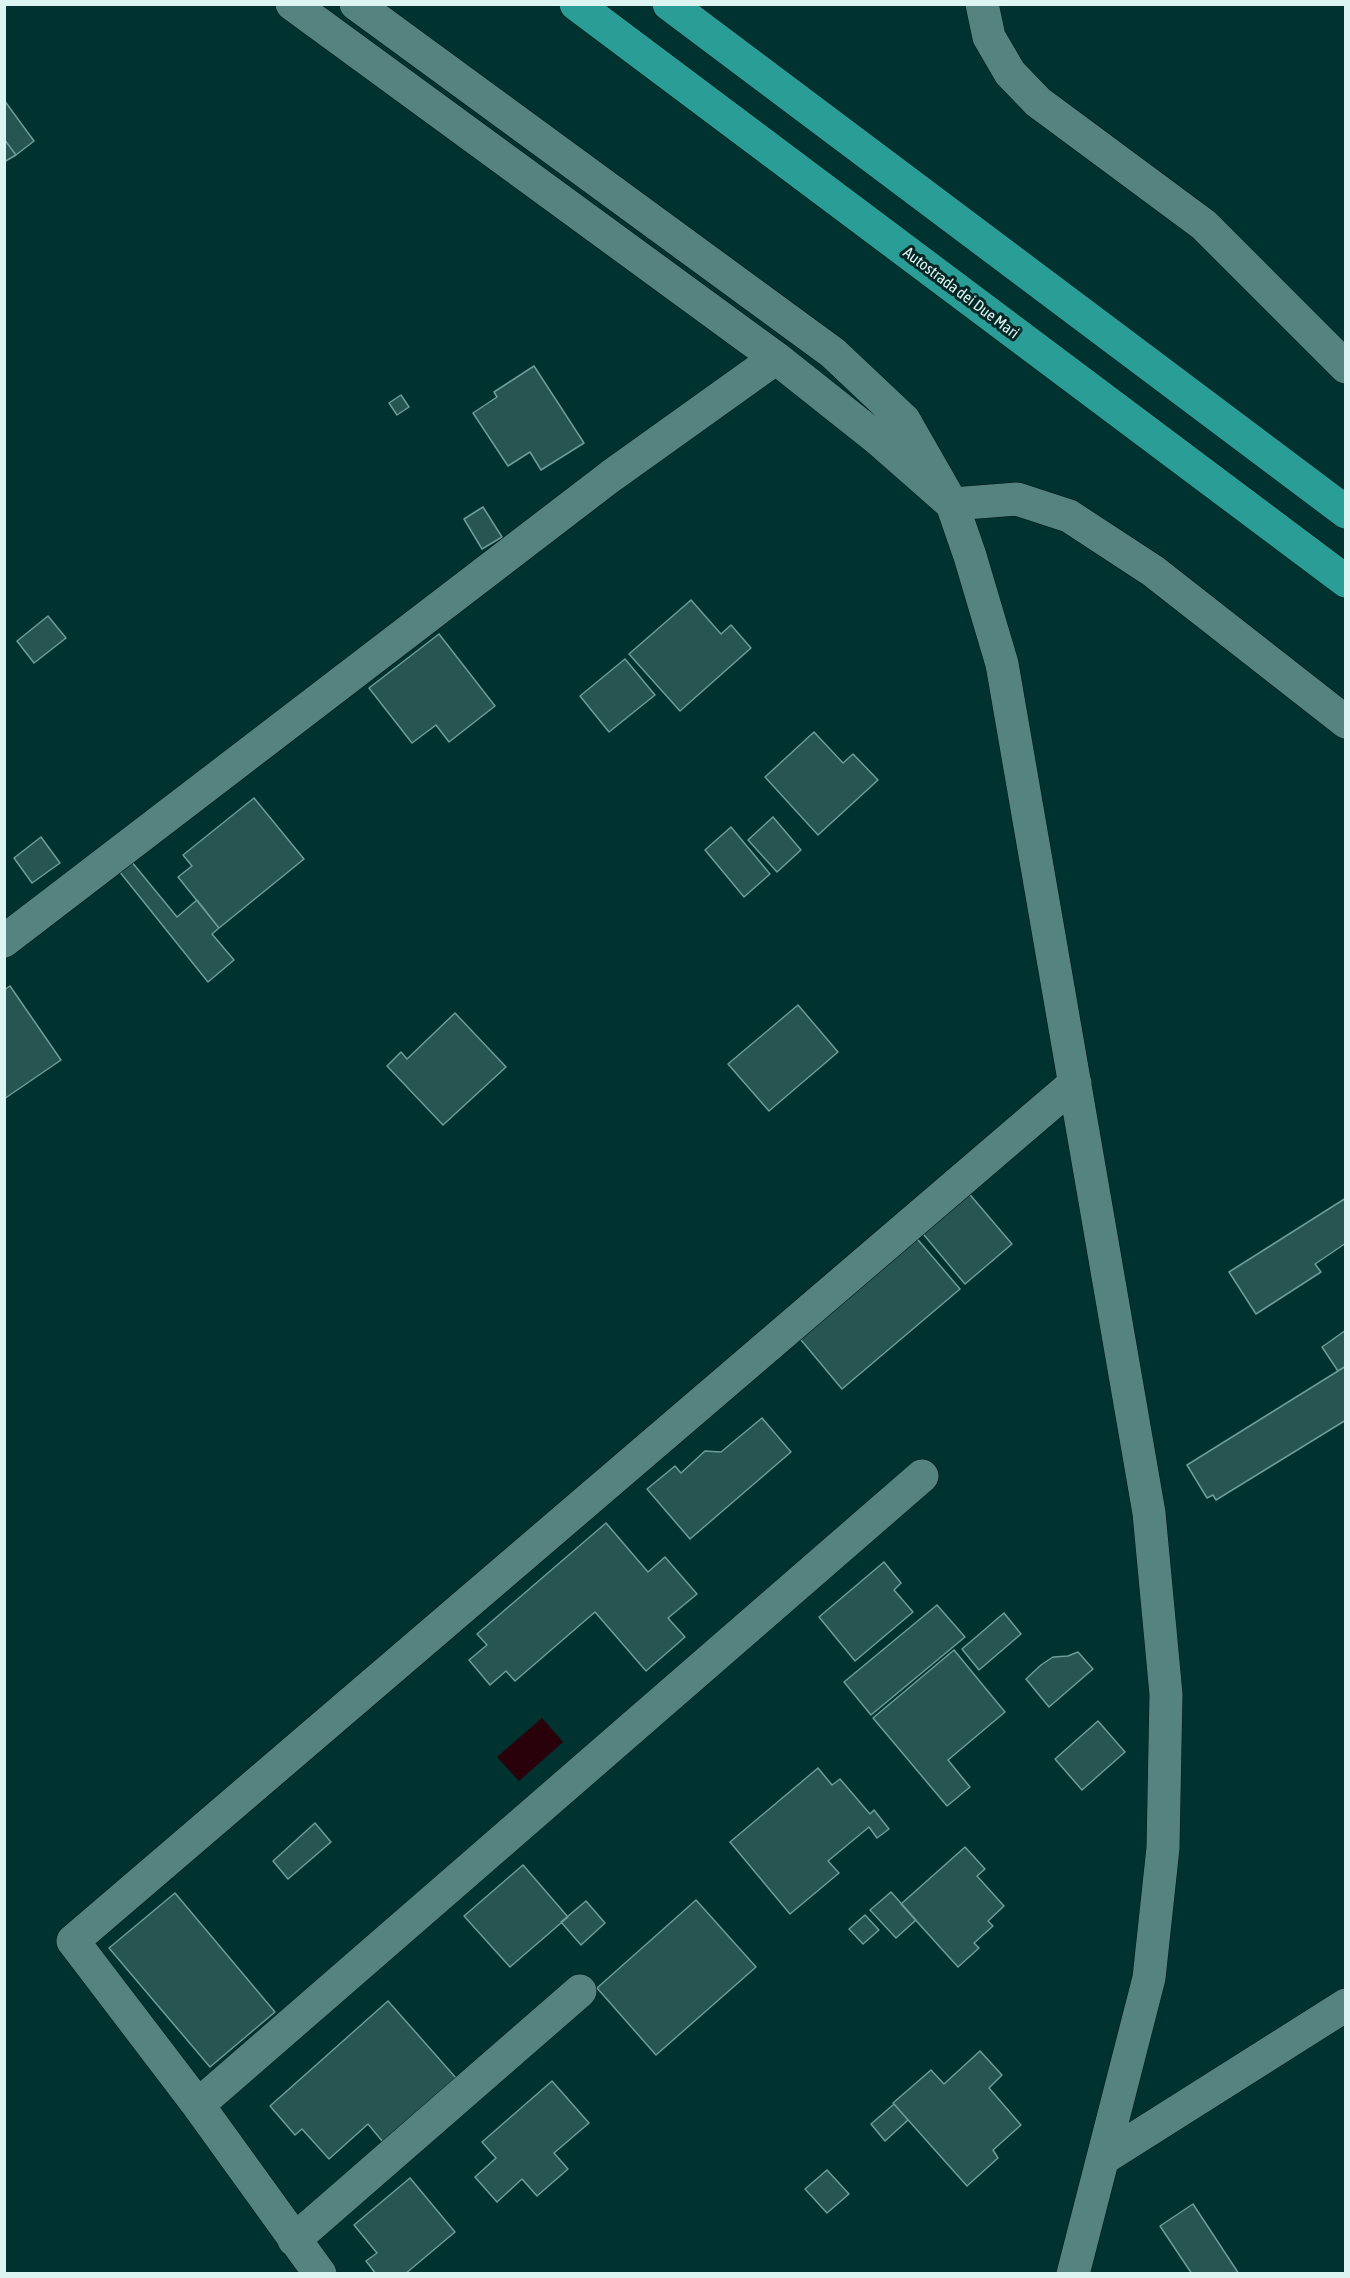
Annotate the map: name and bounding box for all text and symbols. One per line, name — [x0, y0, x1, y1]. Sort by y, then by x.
street label: Autostrada dei Due Mari — [899, 243, 1023, 343]

